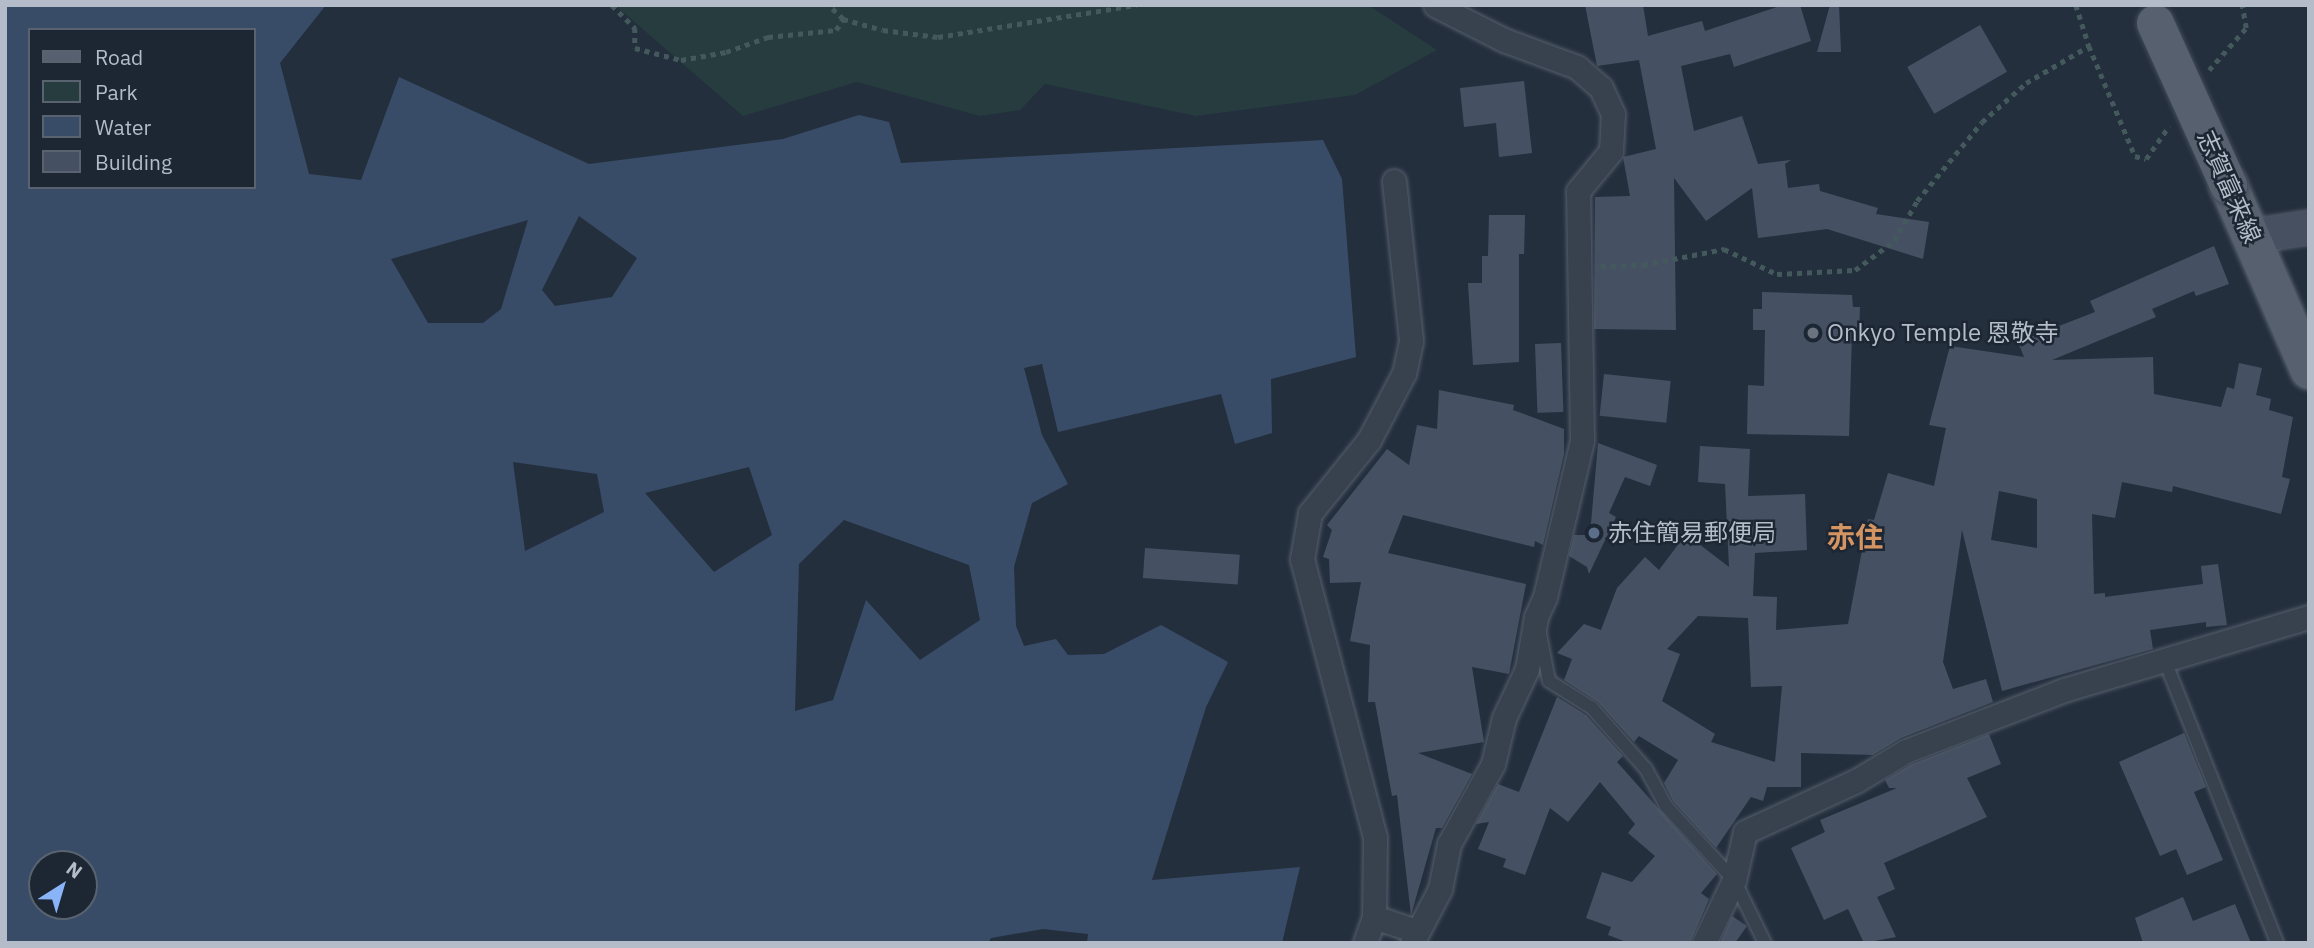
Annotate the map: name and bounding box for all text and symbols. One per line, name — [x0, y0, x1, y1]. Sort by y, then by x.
legend — [28, 28, 256, 189]
text: Road — [95, 43, 143, 71]
text: Park — [95, 78, 138, 106]
text: Water — [95, 113, 151, 141]
street label: 志賀富来線 — [2191, 126, 2267, 248]
text: Building — [95, 148, 172, 176]
place label: Onkyo Temple 恩敬寺 — [1827, 319, 2059, 347]
marker: Onkyo Temple 恩敬寺 — [1805, 325, 1821, 341]
place label: 赤住簡易郵便局 — [1608, 519, 1776, 547]
district label: 赤住 — [1827, 520, 1883, 554]
marker: 赤住簡易郵便局 — [1586, 525, 1602, 541]
north arrow — [28, 850, 98, 920]
text: N — [62, 856, 87, 884]

